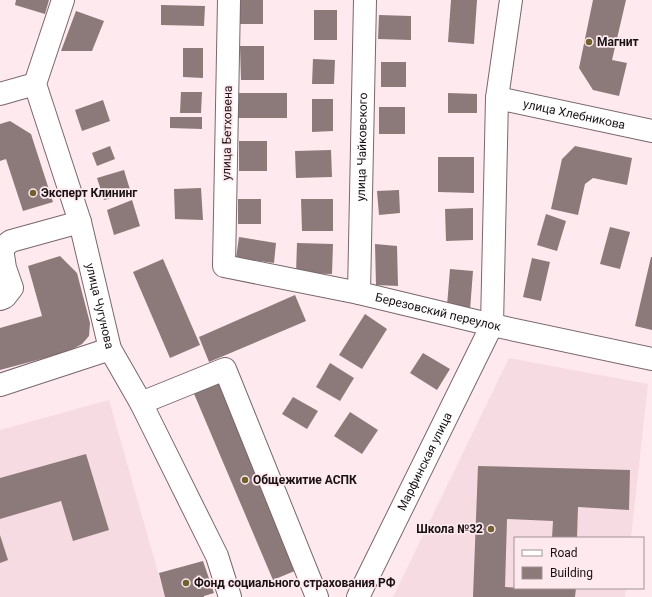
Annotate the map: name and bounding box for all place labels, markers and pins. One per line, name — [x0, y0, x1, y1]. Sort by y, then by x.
place label: Магнит — [597, 35, 639, 49]
marker: Магнит — [584, 37, 594, 47]
place label: Эксперт Клининг — [41, 186, 137, 200]
marker: Эксперт Клининг — [28, 188, 38, 198]
place label: Общежитие АСПК — [253, 473, 357, 487]
marker: Общежитие АСПК — [240, 475, 250, 485]
place label: Школа №32 — [416, 522, 483, 536]
marker: Школа №32 — [486, 524, 496, 534]
place label: Фонд социального страхования РФ — [194, 576, 396, 590]
marker: Фонд социального страхования РФ — [181, 578, 191, 588]

